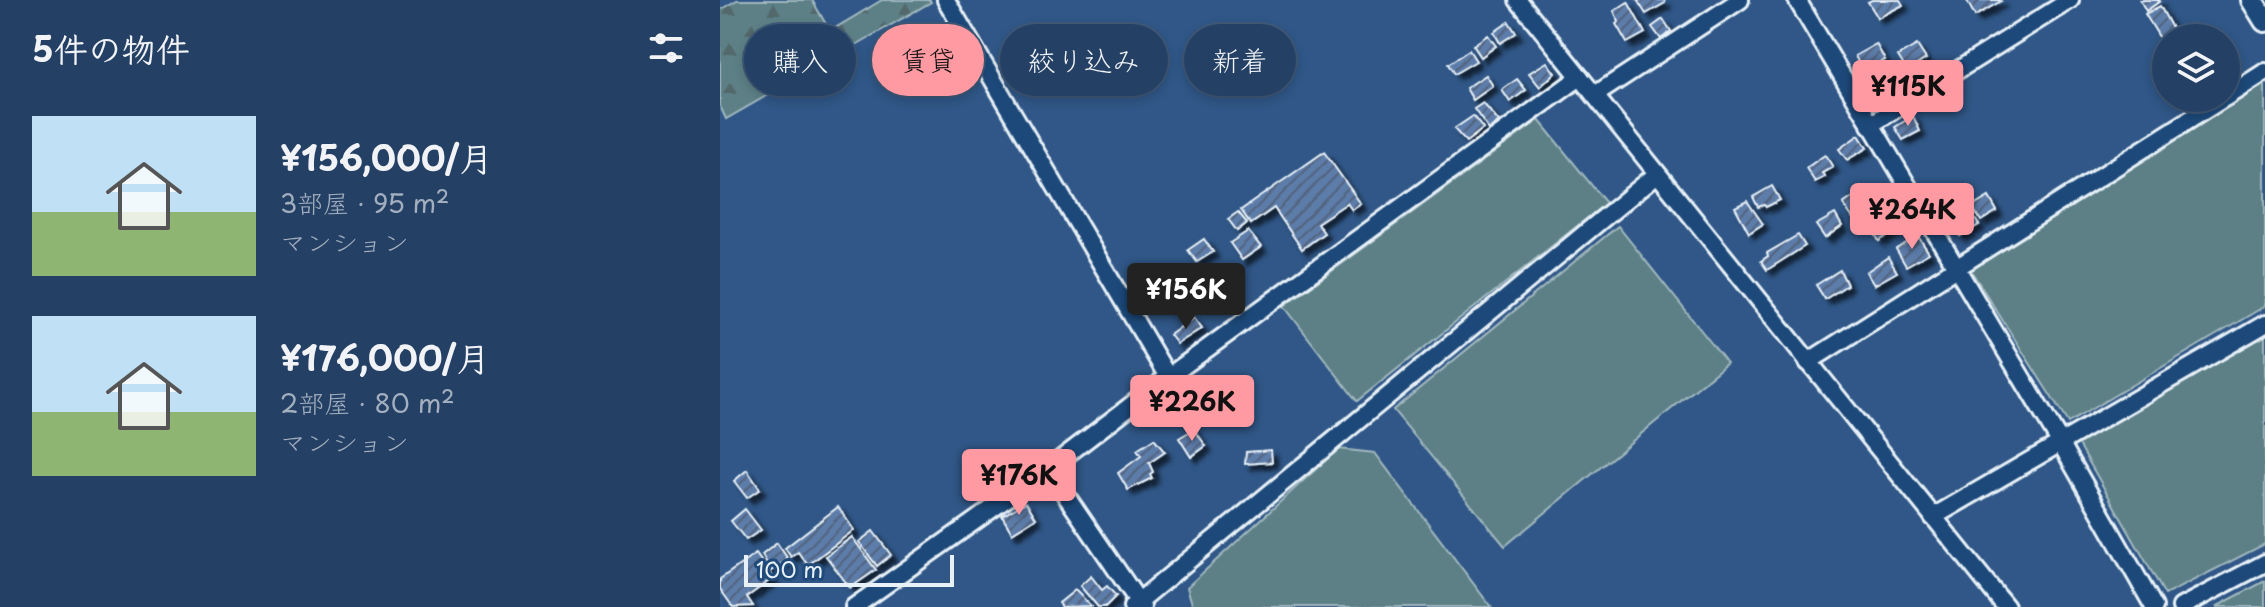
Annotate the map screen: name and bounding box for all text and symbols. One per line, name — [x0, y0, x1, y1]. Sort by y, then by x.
text: 5件の物件 — [32, 22, 190, 74]
chip: 購入 — [744, 24, 856, 96]
chip: 賃貸 — [872, 24, 984, 96]
chip: 絞り込み — [1000, 24, 1168, 96]
chip: 新着 — [1184, 24, 1296, 96]
map controls — [2152, 24, 2240, 112]
button: layers — [2152, 24, 2240, 112]
icon: filters — [644, 26, 688, 70]
pin: ¥115K — [1852, 60, 1964, 128]
text: ¥115K — [1870, 66, 1946, 105]
text: ¥156,000/月 — [280, 131, 493, 183]
icon: home — [96, 148, 192, 244]
text: 3部屋 · 95 m² — [280, 183, 449, 222]
pin: ¥264K — [1856, 183, 1968, 251]
text: ¥264K — [1868, 189, 1956, 228]
text: マンション — [280, 222, 409, 261]
pin: ¥156K — [1130, 263, 1242, 331]
text: ¥156K — [1145, 269, 1227, 308]
text: ¥176,000/月 — [280, 331, 490, 383]
icon: home — [96, 348, 192, 444]
pin: ¥226K — [1136, 375, 1248, 443]
text: ¥226K — [1148, 381, 1236, 420]
text: 2部屋 · 80 m² — [280, 383, 455, 422]
text: マンション — [280, 422, 409, 461]
pin: ¥176K — [963, 449, 1075, 517]
text: ¥176K — [980, 455, 1058, 494]
scale bar — [744, 551, 954, 587]
text: 100 m — [756, 552, 823, 585]

